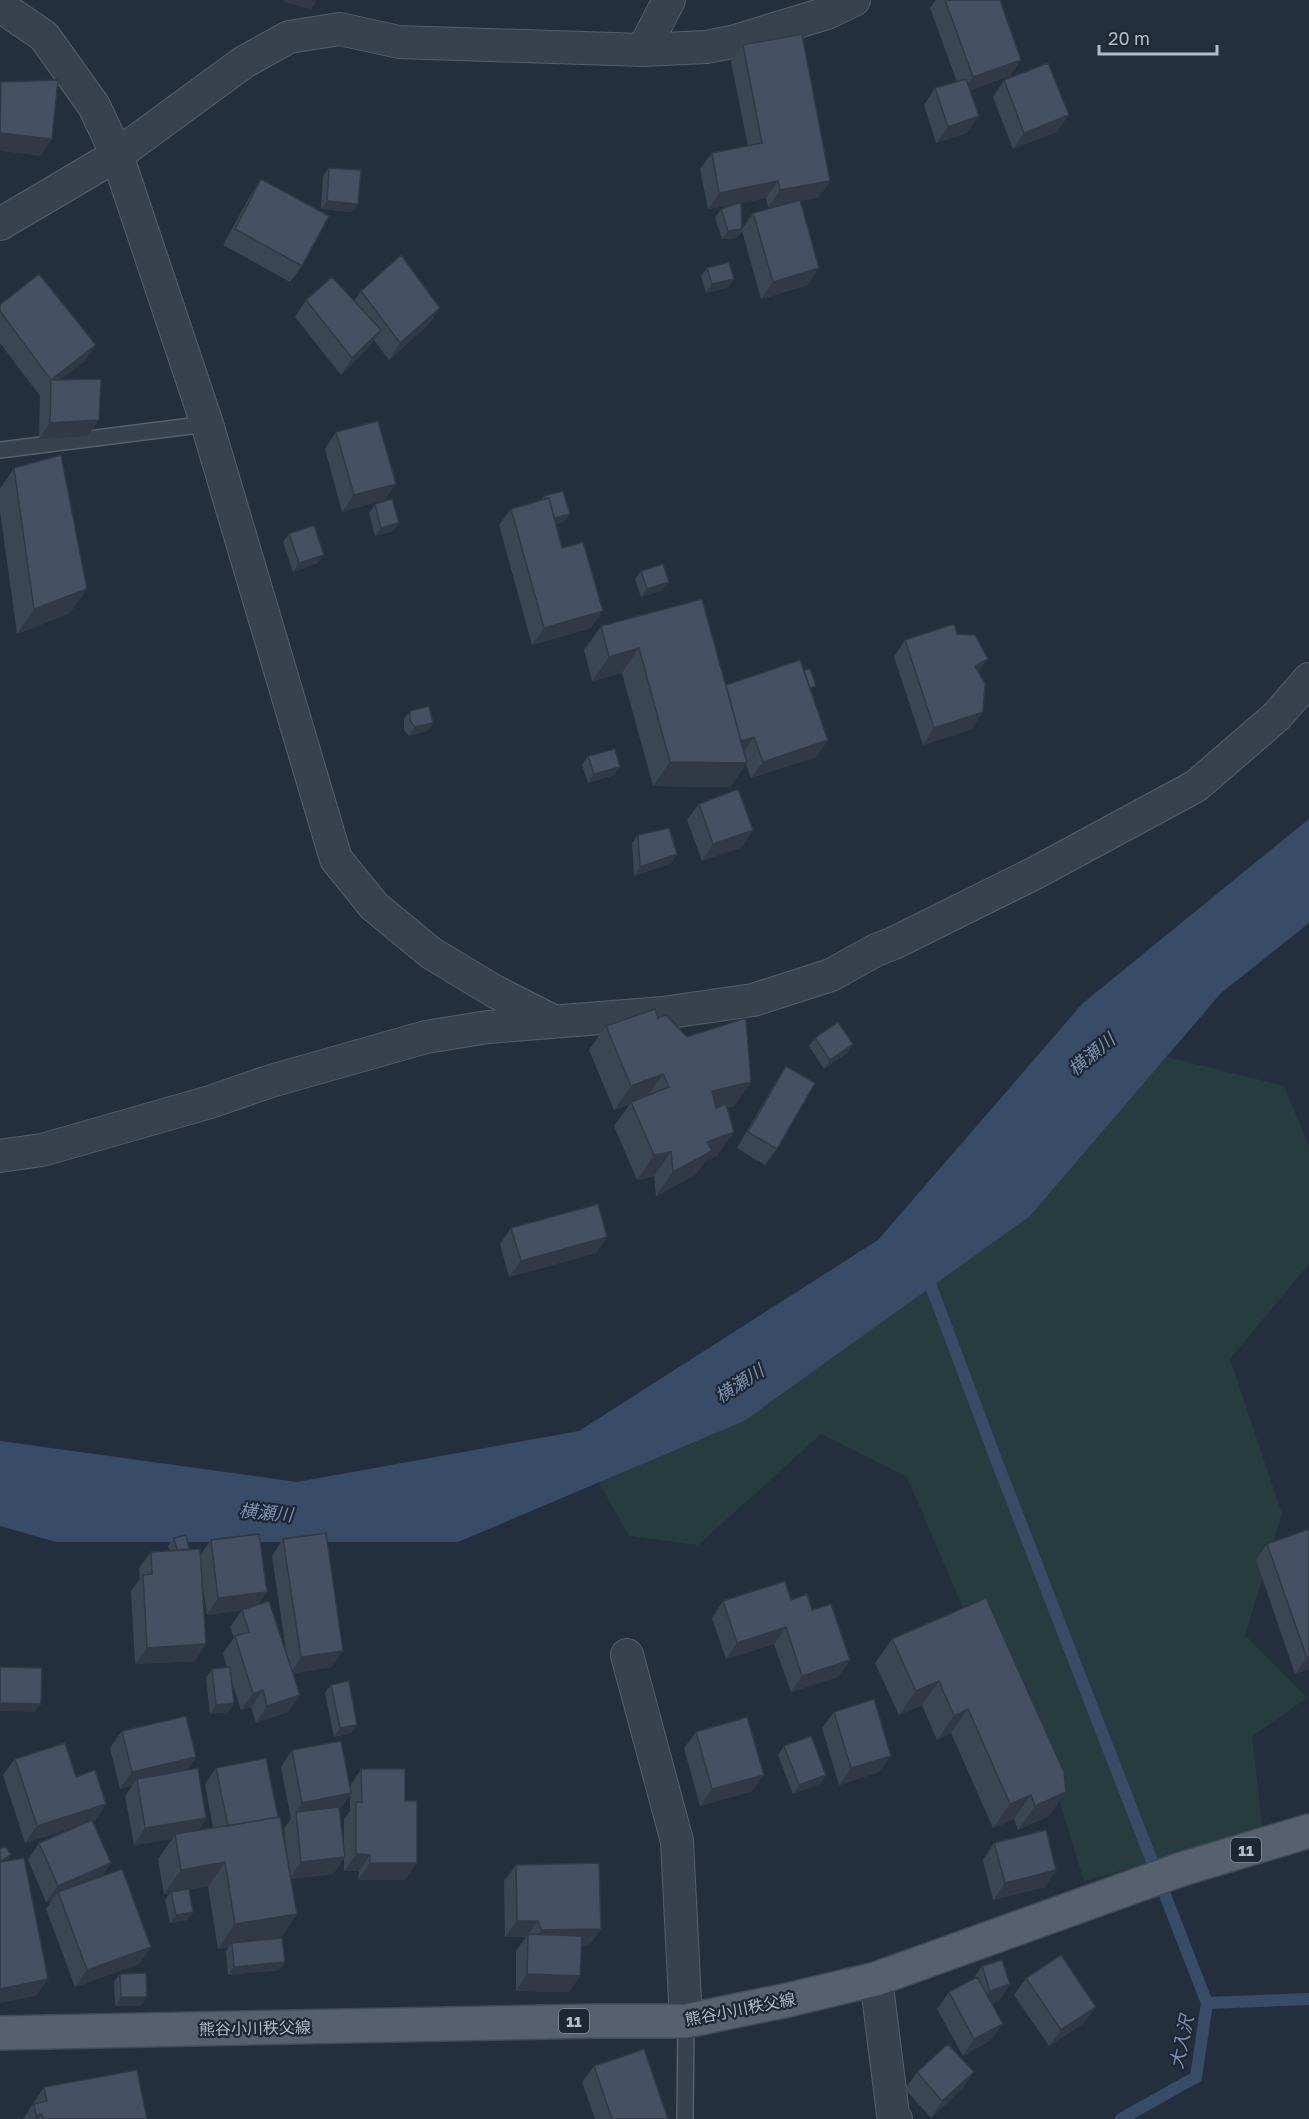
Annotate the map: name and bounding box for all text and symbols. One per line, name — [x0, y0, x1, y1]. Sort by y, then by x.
scale bar — [1099, 18, 1218, 56]
text: 20 m — [1108, 27, 1150, 49]
water label: 横瀬川 — [1063, 1027, 1120, 1080]
water label: 横瀬川 — [710, 1358, 769, 1407]
water label: 横瀬川 — [238, 1499, 296, 1525]
road number: 11 — [1231, 1838, 1261, 1862]
street label: 熊谷小川秩父線 — [683, 1988, 797, 2030]
road number: 11 — [559, 2009, 589, 2033]
water label: 大入沢 — [1165, 2011, 1198, 2071]
street label: 熊谷小川秩父線 — [199, 2017, 311, 2039]

